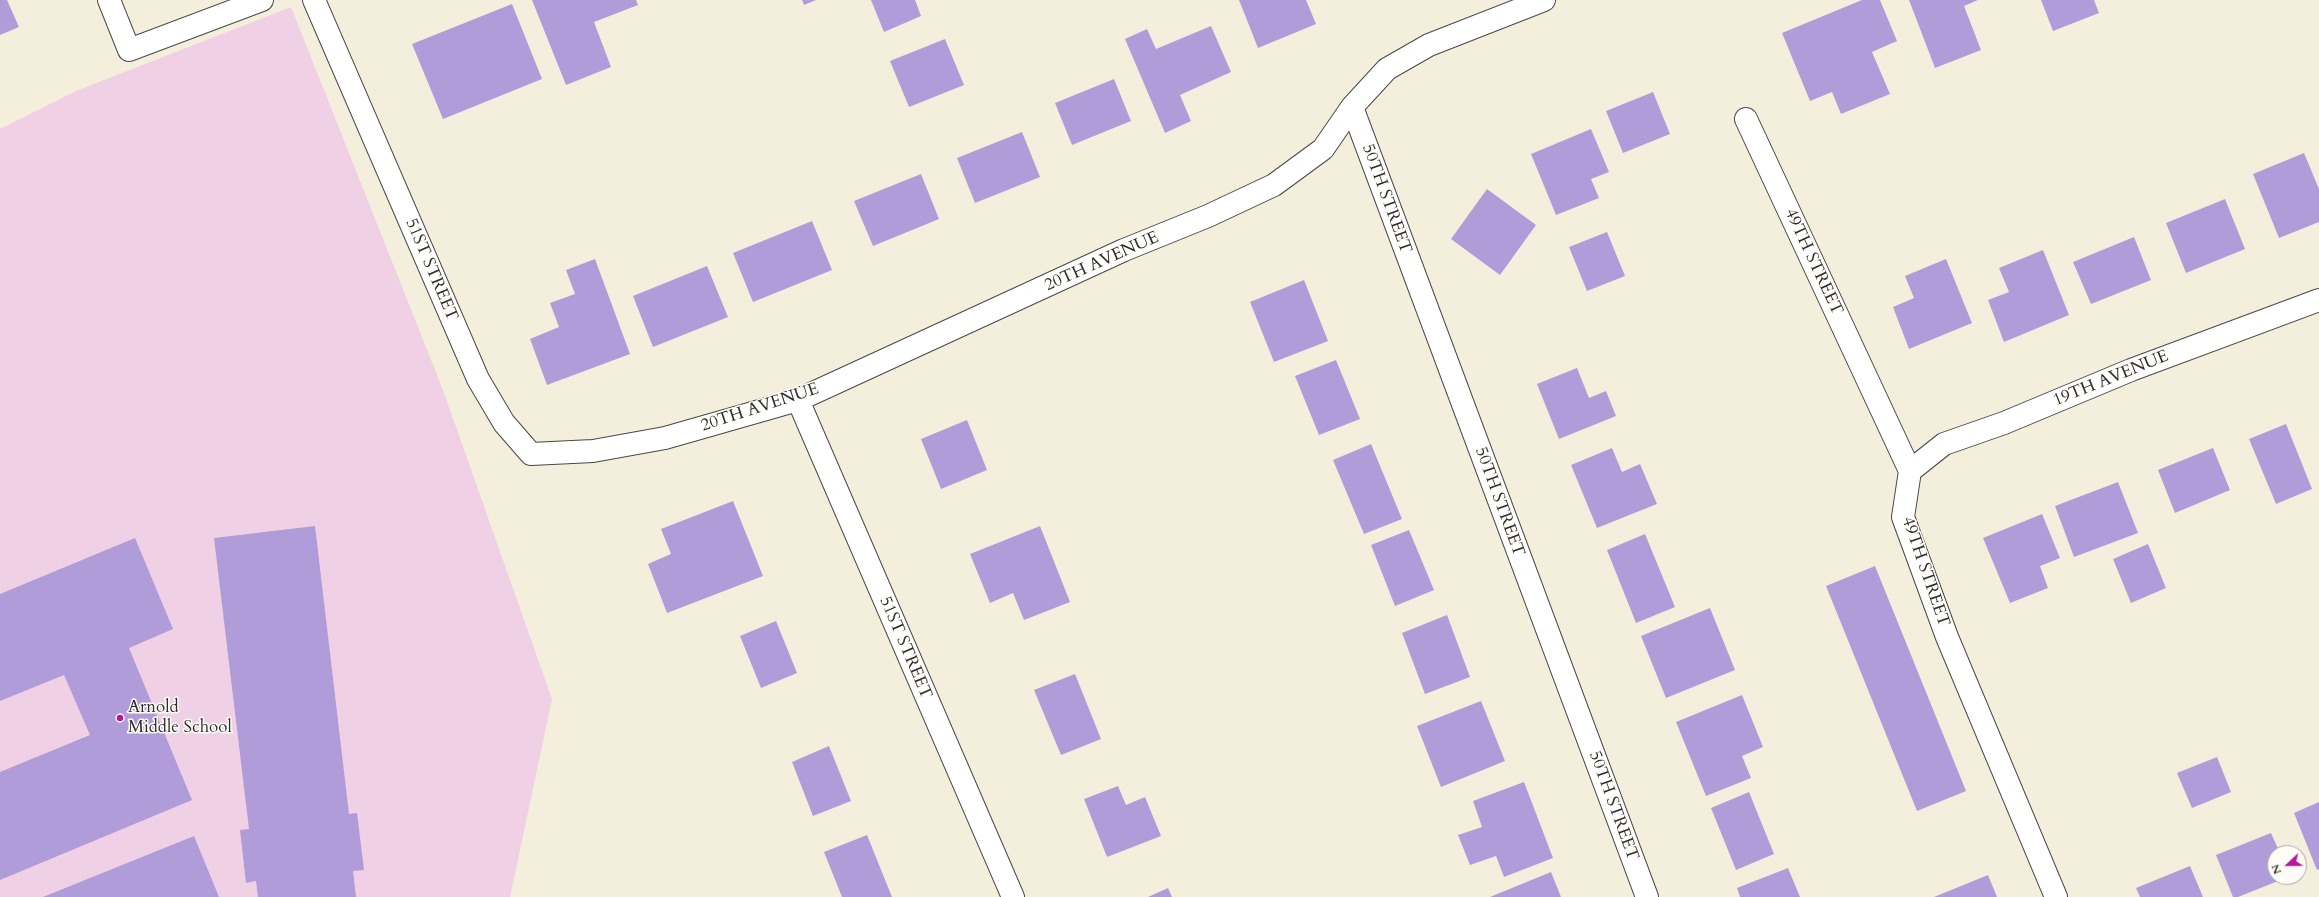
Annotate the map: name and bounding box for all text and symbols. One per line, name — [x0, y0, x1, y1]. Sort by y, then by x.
street label: 50TH STREET — [1357, 142, 1415, 256]
street label: 49TH STREET — [1779, 206, 1847, 318]
street label: 51ST STREET — [400, 216, 462, 324]
street label: 20TH AVENUE — [1042, 228, 1162, 296]
street label: 19TH AVENUE — [2050, 347, 2172, 411]
street label: 20TH AVENUE — [699, 379, 821, 437]
street label: 50TH STREET — [1470, 445, 1528, 559]
street label: 49TH STREET — [1897, 514, 1953, 630]
street label: 51ST STREET — [874, 594, 936, 702]
place label: Arnold Middle School — [128, 698, 232, 738]
marker: Arnold Middle School — [115, 713, 125, 723]
street label: 50TH STREET — [1584, 749, 1642, 863]
north arrow — [2267, 845, 2307, 885]
text: N — [2268, 862, 2285, 877]

